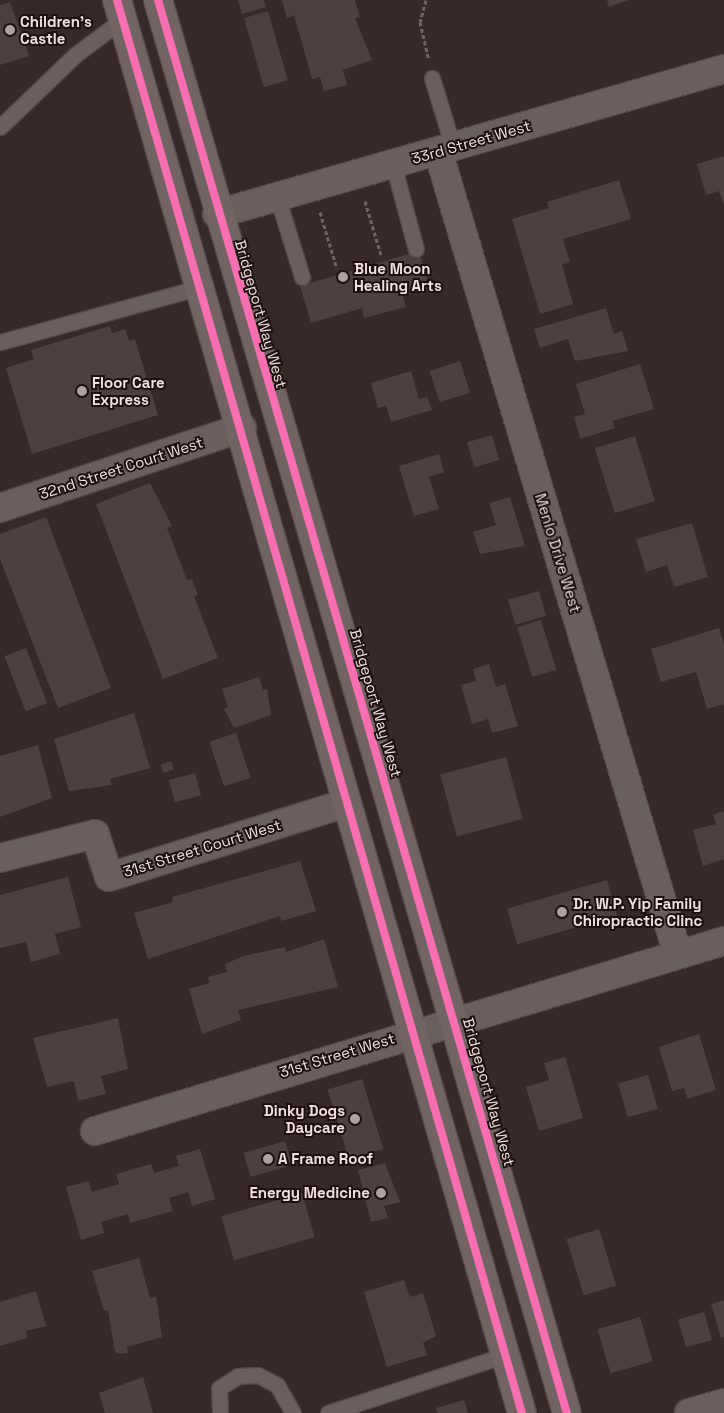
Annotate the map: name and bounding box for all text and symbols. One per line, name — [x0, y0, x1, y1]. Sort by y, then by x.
place label: Children's Castle — [20, 12, 92, 47]
marker: Children's Castle — [4, 24, 16, 36]
street label: 33rd Street West — [409, 116, 533, 168]
street label: Bridgeport Way West — [231, 238, 291, 390]
place label: Blue Moon Healing Arts — [354, 259, 442, 294]
marker: Blue Moon Healing Arts — [336, 270, 350, 284]
place label: Floor Care Express — [92, 373, 165, 408]
marker: Floor Care Express — [76, 385, 88, 397]
street label: 32nd Street Court West — [37, 433, 205, 503]
street label: Menlo Drive West — [531, 491, 585, 615]
street label: Bridgeport Way West — [346, 627, 406, 779]
street label: 31st Street Court West — [121, 815, 283, 881]
place label: Dr. W.P. Yip Family Chiropractic Clinc — [573, 894, 703, 929]
marker: Dr. W.P. Yip Family Chiropractic Clinc — [555, 905, 569, 919]
street label: Bridgeport Way West — [459, 1016, 519, 1168]
street label: 31st Street West — [277, 1029, 397, 1081]
place label: Dinky Dogs Daycare — [264, 1101, 345, 1136]
marker: Dinky Dogs Daycare — [349, 1113, 361, 1125]
place label: A Frame Roof — [278, 1150, 373, 1168]
marker: A Frame Roof — [262, 1153, 274, 1165]
place label: Energy Medicine — [249, 1184, 370, 1202]
marker: Energy Medicine — [374, 1186, 388, 1200]

